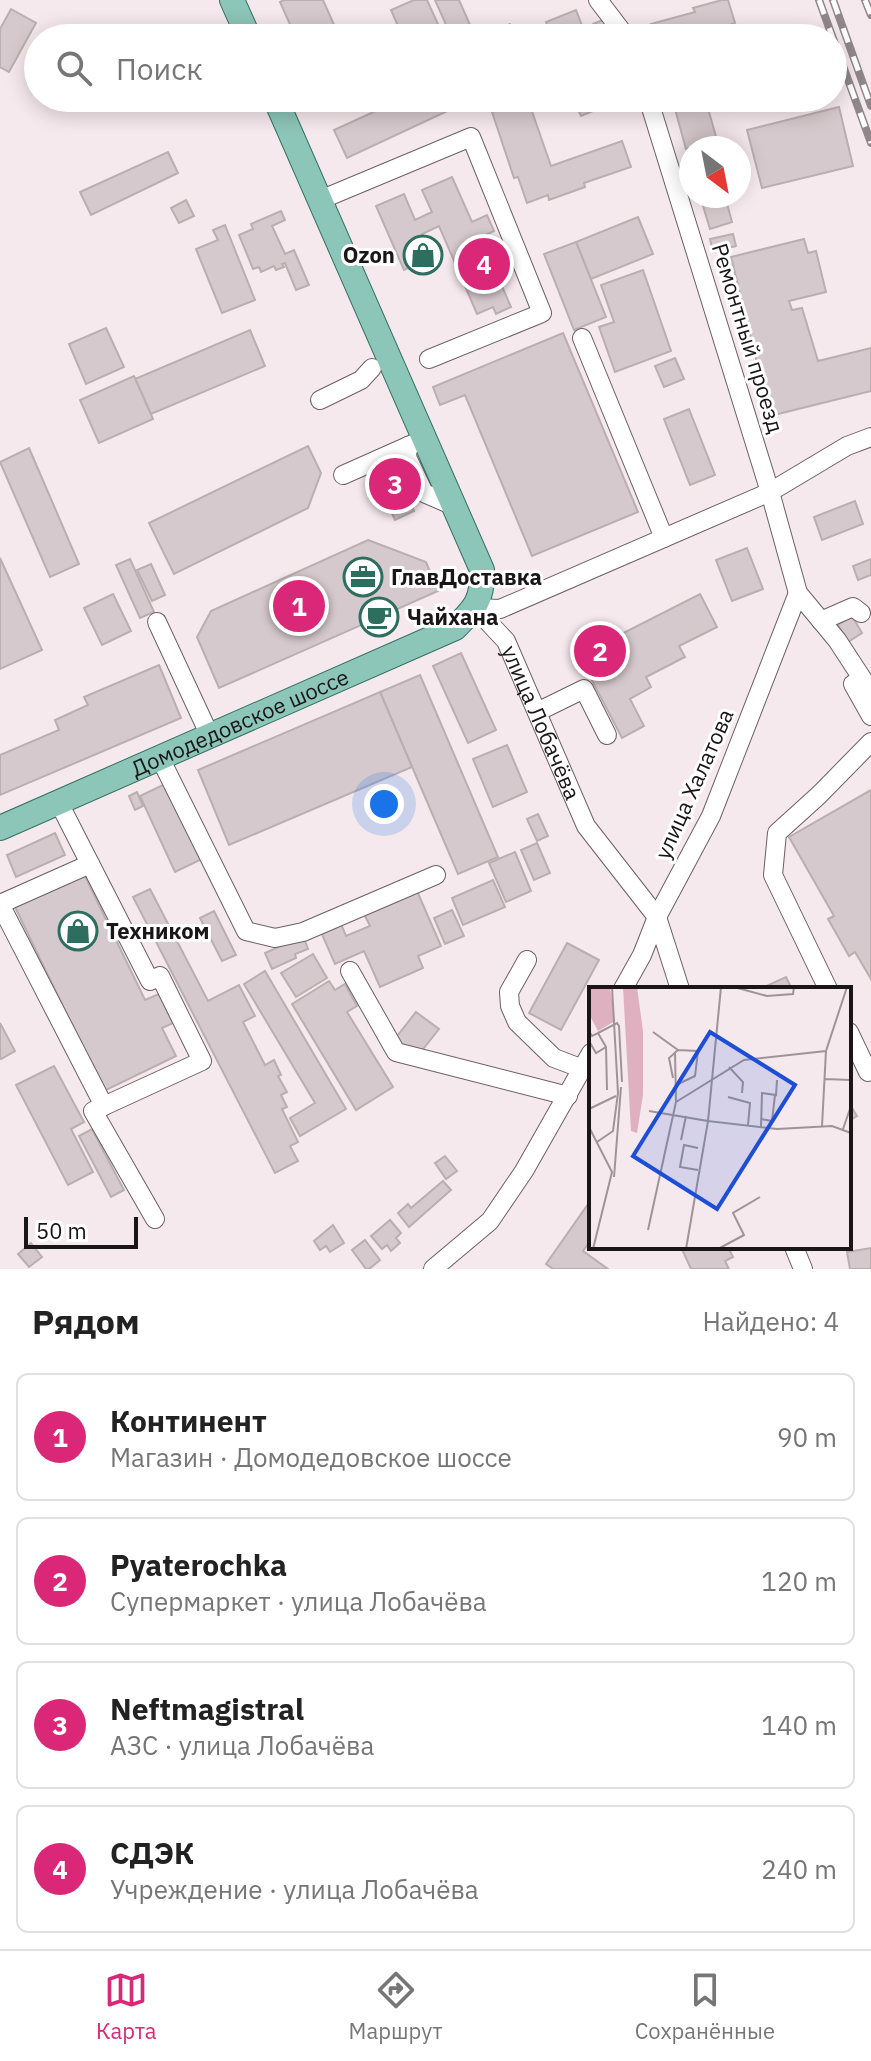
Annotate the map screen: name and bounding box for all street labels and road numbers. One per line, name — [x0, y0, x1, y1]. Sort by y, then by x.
street label: Ремонтный проезд — [706, 239, 791, 436]
street label: улица Лобачёва — [496, 641, 588, 804]
street label: Домодедовское шоссе — [126, 662, 353, 783]
street label: улица Халатова — [647, 704, 740, 863]

